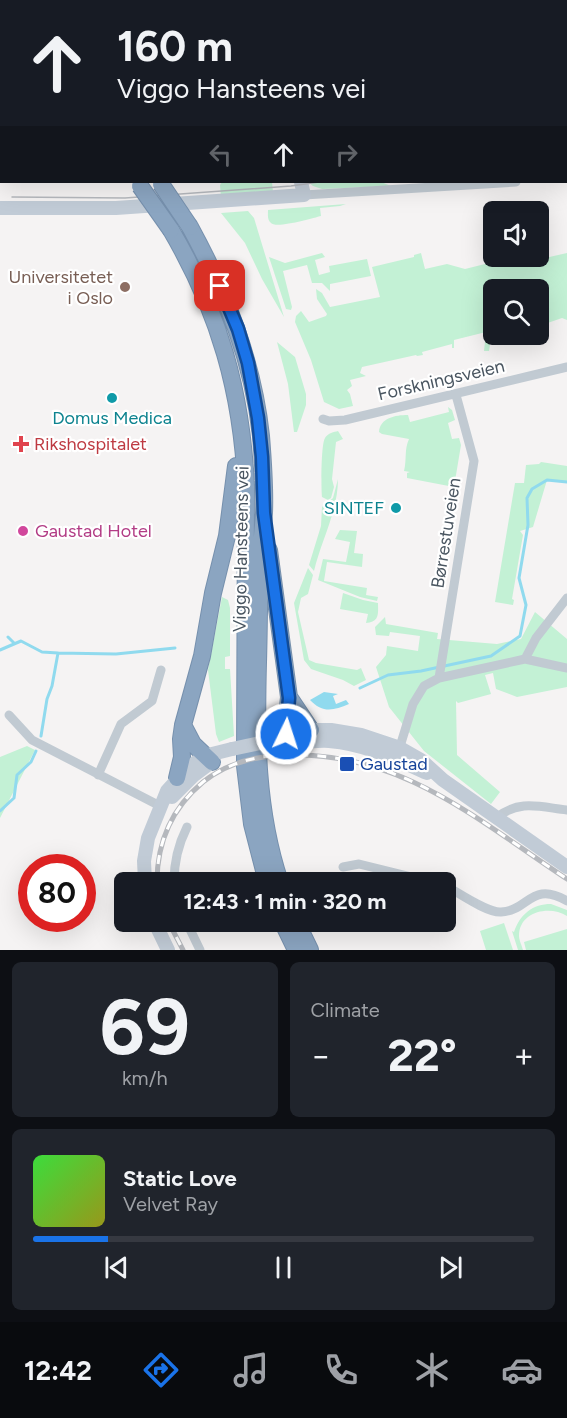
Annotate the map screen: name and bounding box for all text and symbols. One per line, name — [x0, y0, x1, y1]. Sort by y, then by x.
text: 160 m — [117, 21, 233, 72]
icon: ahead — [18, 24, 96, 102]
text: Viggo Hansteens vei — [117, 72, 366, 105]
icon: left — [204, 138, 237, 171]
icon: ahead — [267, 138, 300, 171]
icon: right — [330, 138, 363, 171]
map controls — [483, 201, 549, 345]
button: sound — [483, 201, 549, 267]
pin — [194, 260, 245, 311]
place label: Universitetet i Oslo — [8, 266, 113, 309]
icon: arrive — [203, 269, 236, 302]
button: search — [483, 279, 549, 345]
marker: Universitetet i Oslo — [118, 280, 132, 294]
street label: Forskningsveien — [375, 355, 507, 405]
marker: Domus Medica — [105, 391, 119, 405]
place label: Domus Medica — [52, 407, 172, 429]
place label: Rikshospitalet — [34, 433, 147, 455]
marker: Rikshospitalet — [12, 435, 30, 453]
street label: Viggo Hansteens vei — [229, 466, 253, 632]
street label: Børrestuveien — [426, 476, 466, 590]
place label: SINTEF — [324, 497, 384, 519]
marker: SINTEF — [389, 501, 403, 515]
place label: Gaustad Hotel — [35, 520, 152, 542]
marker: Gaustad Hotel — [16, 524, 30, 538]
position arrow — [254, 702, 318, 766]
place label: Gaustad — [360, 753, 428, 775]
marker: Gaustad — [338, 755, 356, 773]
speed limit sign: 80 — [18, 854, 96, 932]
text: 12:43 · 1 min · 320 m — [184, 888, 386, 915]
text: 69 — [100, 980, 190, 1074]
text: Climate — [311, 998, 380, 1022]
text: 22° — [388, 1028, 457, 1082]
text: − — [311, 1036, 331, 1075]
text: + — [513, 1036, 534, 1075]
text: km/h — [122, 1066, 168, 1090]
text: Static Love — [123, 1165, 237, 1192]
text: Velvet Ray — [123, 1192, 218, 1216]
icon: previous — [100, 1251, 133, 1284]
icon: pause — [267, 1251, 300, 1284]
icon: next — [434, 1251, 467, 1284]
icon: directions — [140, 1349, 182, 1391]
icon: music — [230, 1349, 272, 1391]
icon: phone — [320, 1349, 362, 1391]
icon: climate — [411, 1349, 453, 1391]
icon: car — [501, 1349, 543, 1391]
text: 12:42 — [24, 1354, 92, 1387]

